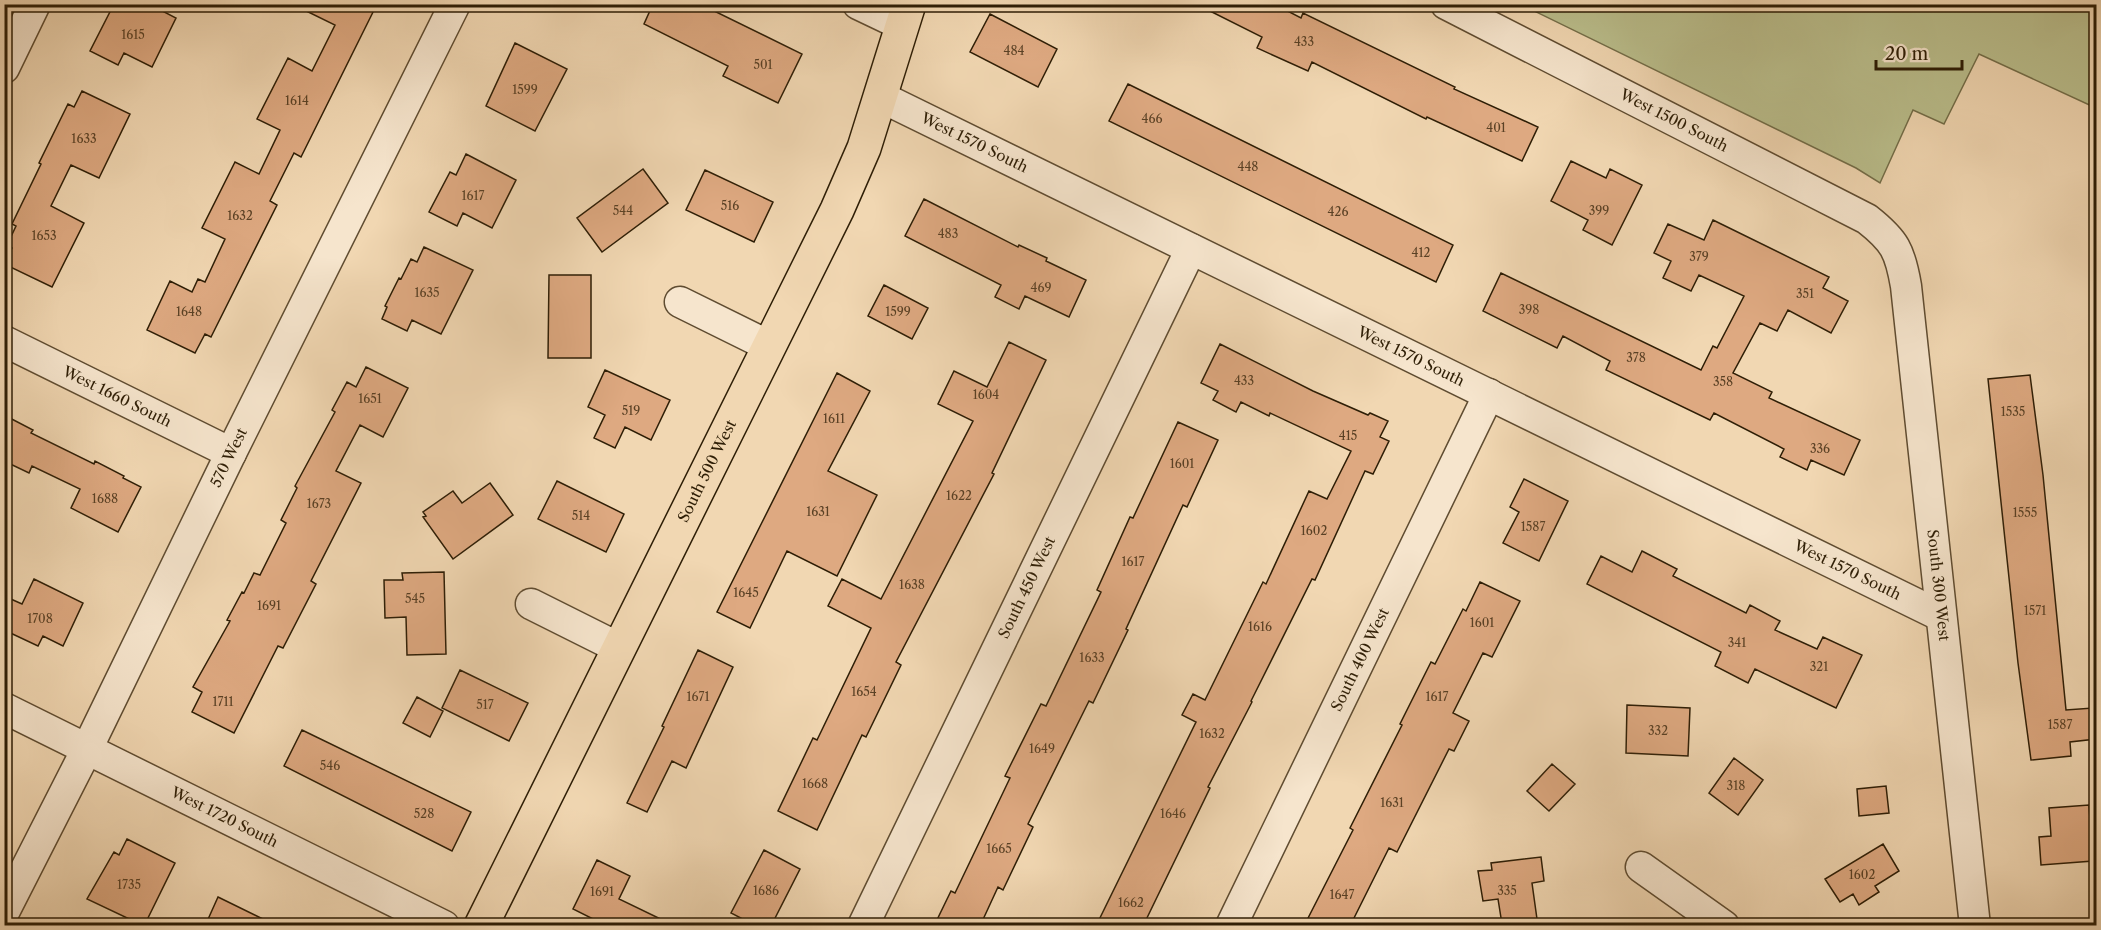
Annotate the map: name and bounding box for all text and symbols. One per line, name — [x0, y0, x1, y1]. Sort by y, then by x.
house number: 1615 — [121, 27, 145, 42]
scale bar — [1876, 33, 1962, 71]
house number: 433 — [1294, 34, 1314, 49]
house number: 484 — [1004, 43, 1025, 58]
text: 20 m — [1885, 43, 1929, 65]
house number: 501 — [753, 57, 773, 72]
house number: 1599 — [512, 82, 538, 97]
street label: West 1500 South — [1616, 84, 1732, 156]
house number: 1614 — [285, 93, 309, 108]
street label: West 1570 South — [917, 108, 1032, 177]
house number: 466 — [1142, 111, 1163, 126]
house number: 401 — [1486, 120, 1506, 135]
house number: 1633 — [71, 131, 97, 146]
house number: 448 — [1238, 159, 1258, 174]
house number: 1617 — [461, 188, 485, 203]
house number: 516 — [721, 198, 739, 213]
house number: 544 — [613, 203, 633, 218]
house number: 399 — [1589, 203, 1609, 218]
house number: 426 — [1328, 204, 1348, 219]
house number: 1632 — [227, 208, 253, 223]
house number: 483 — [938, 226, 958, 241]
house number: 1653 — [31, 228, 57, 243]
house number: 412 — [1412, 245, 1431, 260]
house number: 379 — [1689, 249, 1709, 264]
house number: 469 — [1031, 280, 1052, 295]
house number: 1635 — [414, 285, 440, 300]
house number: 351 — [1796, 286, 1814, 301]
house number: 398 — [1519, 302, 1539, 317]
house number: 1648 — [176, 304, 202, 319]
house number: 1599 — [885, 304, 911, 319]
street label: West 1570 South — [1354, 321, 1468, 390]
house number: 378 — [1626, 350, 1646, 365]
street label: West 1660 South — [59, 361, 175, 431]
house number: 433 — [1234, 373, 1254, 388]
house number: 358 — [1713, 374, 1733, 389]
house number: 1604 — [973, 387, 999, 402]
house number: 1651 — [358, 391, 382, 406]
house number: 519 — [622, 403, 640, 418]
house number: 1535 — [2001, 404, 2025, 419]
house number: 1611 — [823, 411, 845, 426]
street label: South 500 West — [673, 416, 740, 525]
street label: 570 West — [206, 424, 251, 490]
house number: 415 — [1339, 428, 1357, 443]
house number: 336 — [1810, 441, 1830, 456]
house number: 1601 — [1170, 456, 1194, 471]
house number: 1622 — [946, 488, 972, 503]
house number: 1688 — [92, 491, 118, 506]
house number: 1673 — [307, 496, 331, 511]
house number: 1631 — [806, 504, 830, 519]
house number: 1555 — [2013, 505, 2037, 520]
house number: 514 — [572, 508, 590, 523]
house number: 1587 — [1521, 519, 1545, 534]
house number: 1602 — [1301, 523, 1327, 538]
street label: South 300 West — [1923, 528, 1954, 643]
street label: South 450 West — [994, 533, 1060, 642]
street label: West 1570 South — [1790, 535, 1905, 604]
house number: 1617 — [1121, 554, 1145, 569]
house number: 1638 — [899, 577, 925, 592]
house number: 1645 — [733, 585, 759, 600]
house number: 545 — [405, 591, 425, 606]
house number: 1691 — [257, 598, 281, 613]
house number: 1571 — [2024, 603, 2046, 618]
street label: South 400 West — [1327, 604, 1393, 714]
house number: 1708 — [27, 611, 53, 626]
house number: 1601 — [1470, 615, 1494, 630]
house number: 1616 — [1248, 619, 1272, 634]
house number: 341 — [1728, 635, 1746, 650]
house number: 1633 — [1079, 650, 1105, 665]
house number: 321 — [1810, 659, 1828, 674]
house number: 1654 — [851, 684, 877, 699]
house number: 1671 — [687, 689, 709, 704]
house number: 1617 — [1425, 689, 1449, 704]
house number: 1711 — [212, 694, 234, 709]
house number: 517 — [476, 697, 494, 712]
house number: 1587 — [2048, 717, 2072, 732]
house number: 332 — [1648, 723, 1668, 738]
house number: 1632 — [1199, 726, 1225, 741]
house number: 1649 — [1029, 741, 1055, 756]
house number: 546 — [320, 758, 340, 773]
house number: 1668 — [802, 776, 828, 791]
house number: 318 — [1727, 778, 1745, 793]
street label: West 1720 South — [167, 782, 282, 852]
house number: 1631 — [1380, 795, 1404, 810]
house number: 528 — [414, 806, 434, 821]
house number: 1646 — [1160, 806, 1186, 821]
house number: 1665 — [986, 841, 1012, 856]
house number: 1602 — [1849, 867, 1875, 882]
house number: 1735 — [117, 877, 141, 892]
house number: 1686 — [753, 883, 779, 898]
house number: 335 — [1497, 883, 1517, 898]
house number: 1691 — [590, 884, 614, 899]
house number: 1647 — [1330, 887, 1355, 902]
house number: 1662 — [1118, 895, 1144, 910]

